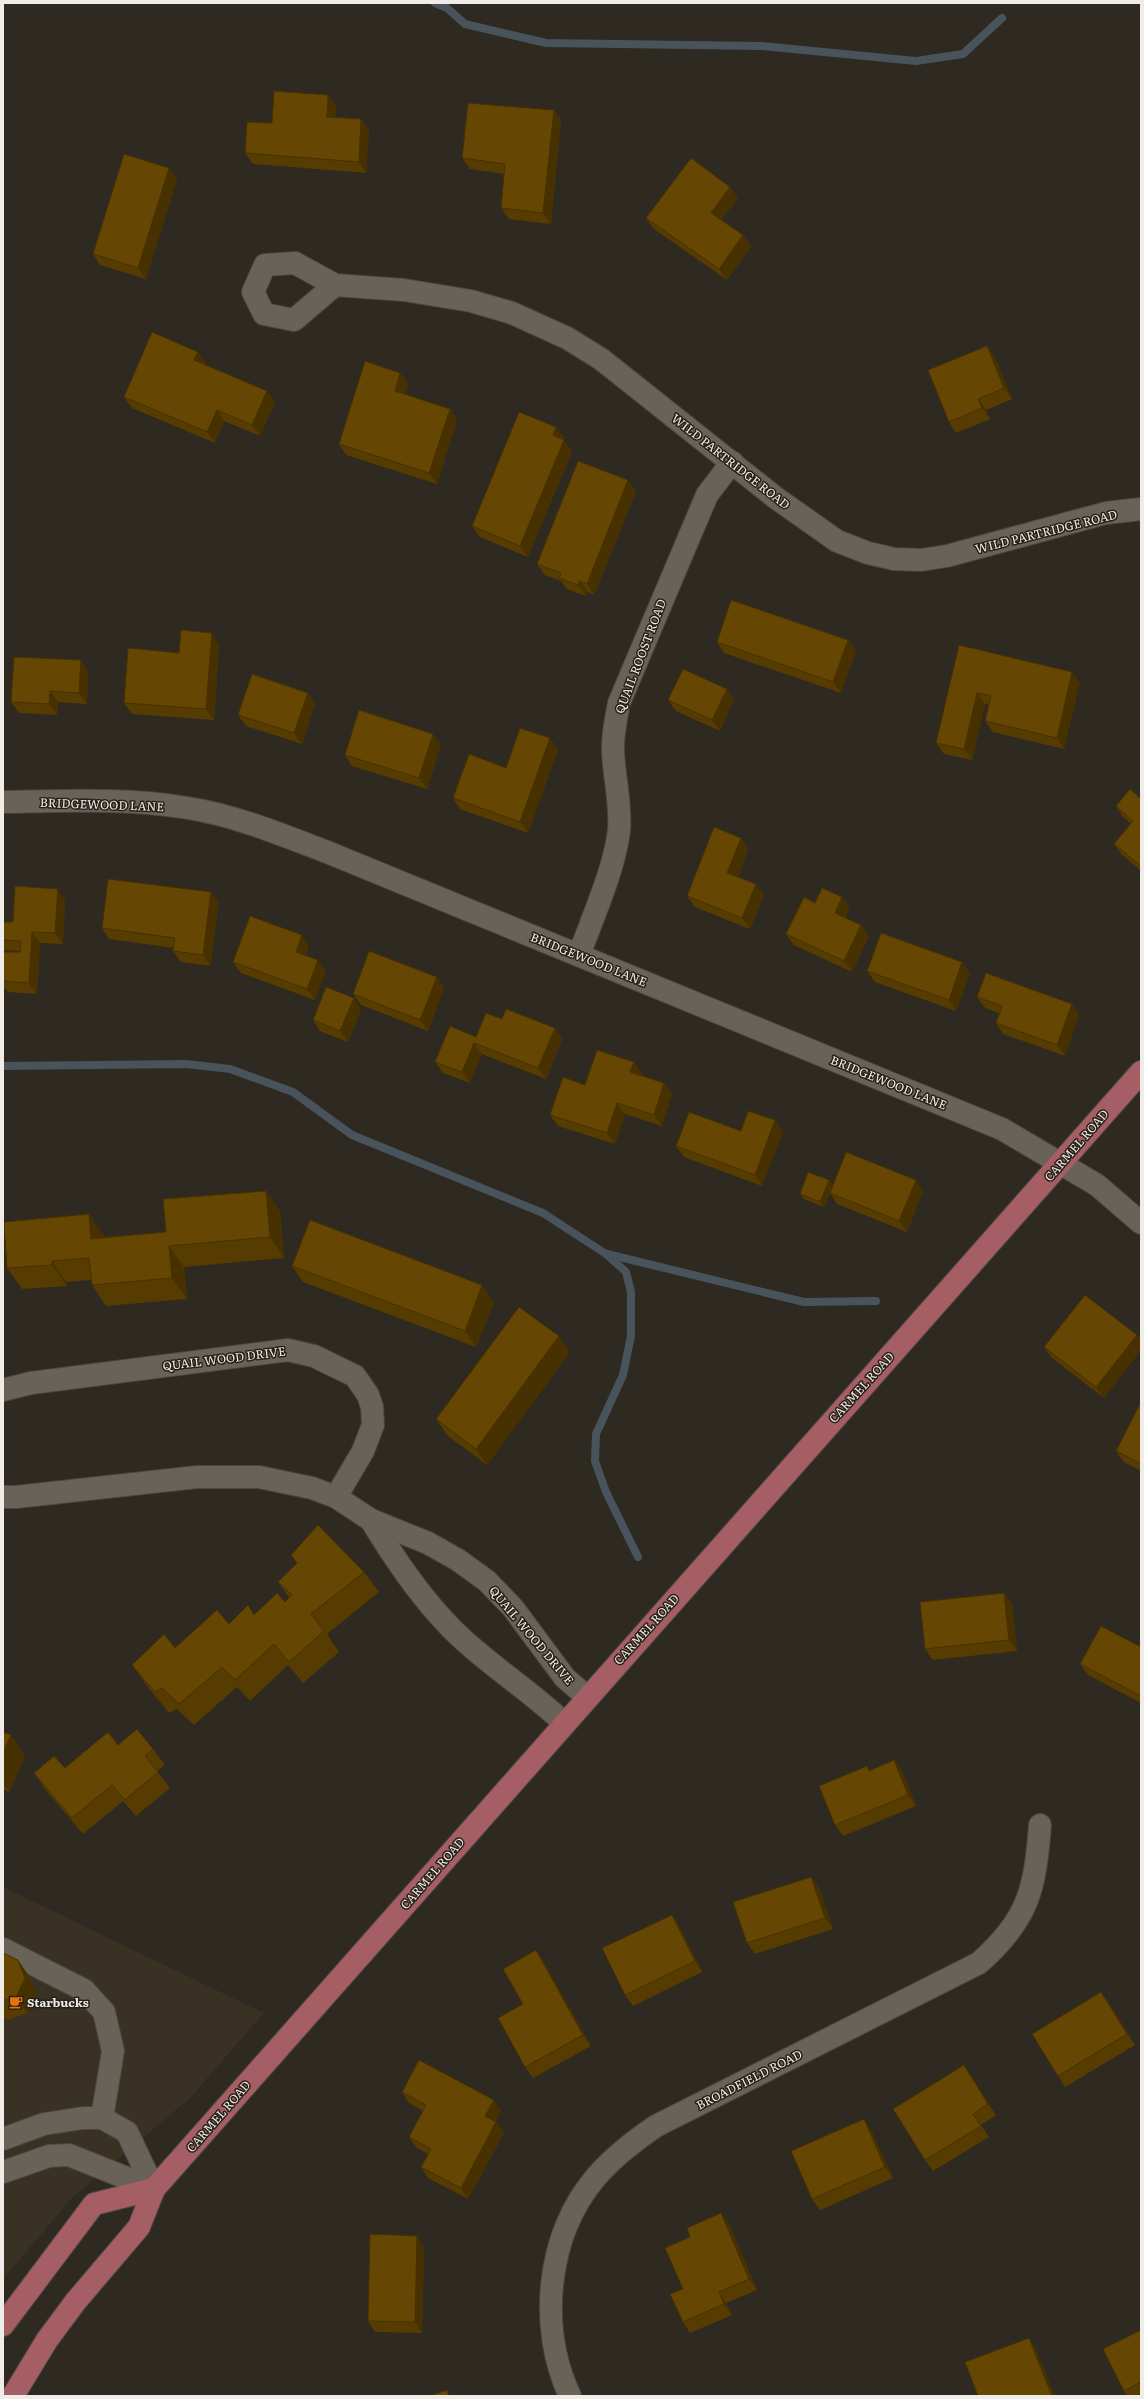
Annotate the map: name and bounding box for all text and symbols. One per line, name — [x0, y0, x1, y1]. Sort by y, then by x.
street label: WILD PARTRIDGE ROAD — [668, 409, 794, 513]
street label: WILD PARTRIDGE ROAD — [973, 505, 1119, 557]
street label: QUAIL ROOST ROAD — [610, 596, 670, 716]
street label: BRIDGEWOOD LANE — [40, 793, 165, 815]
street label: BRIDGEWOOD LANE — [528, 927, 650, 991]
street label: BRIDGEWOOD LANE — [828, 1050, 950, 1114]
street label: CARMEL ROAD — [1040, 1105, 1112, 1185]
street label: QUAIL WOOD DRIVE — [162, 1341, 287, 1374]
street label: CARMEL ROAD — [824, 1347, 898, 1427]
street label: QUAIL WOOD DRIVE — [485, 1582, 579, 1688]
street label: CARMEL ROAD — [609, 1589, 683, 1669]
street label: CARMEL ROAD — [396, 1833, 468, 1913]
place label: Starbucks — [27, 1993, 89, 2011]
cafe icon: Starbucks — [8, 1994, 24, 2010]
street label: BROADFIELD ROAD — [693, 2044, 805, 2114]
street label: CARMEL ROAD — [182, 2076, 254, 2156]

